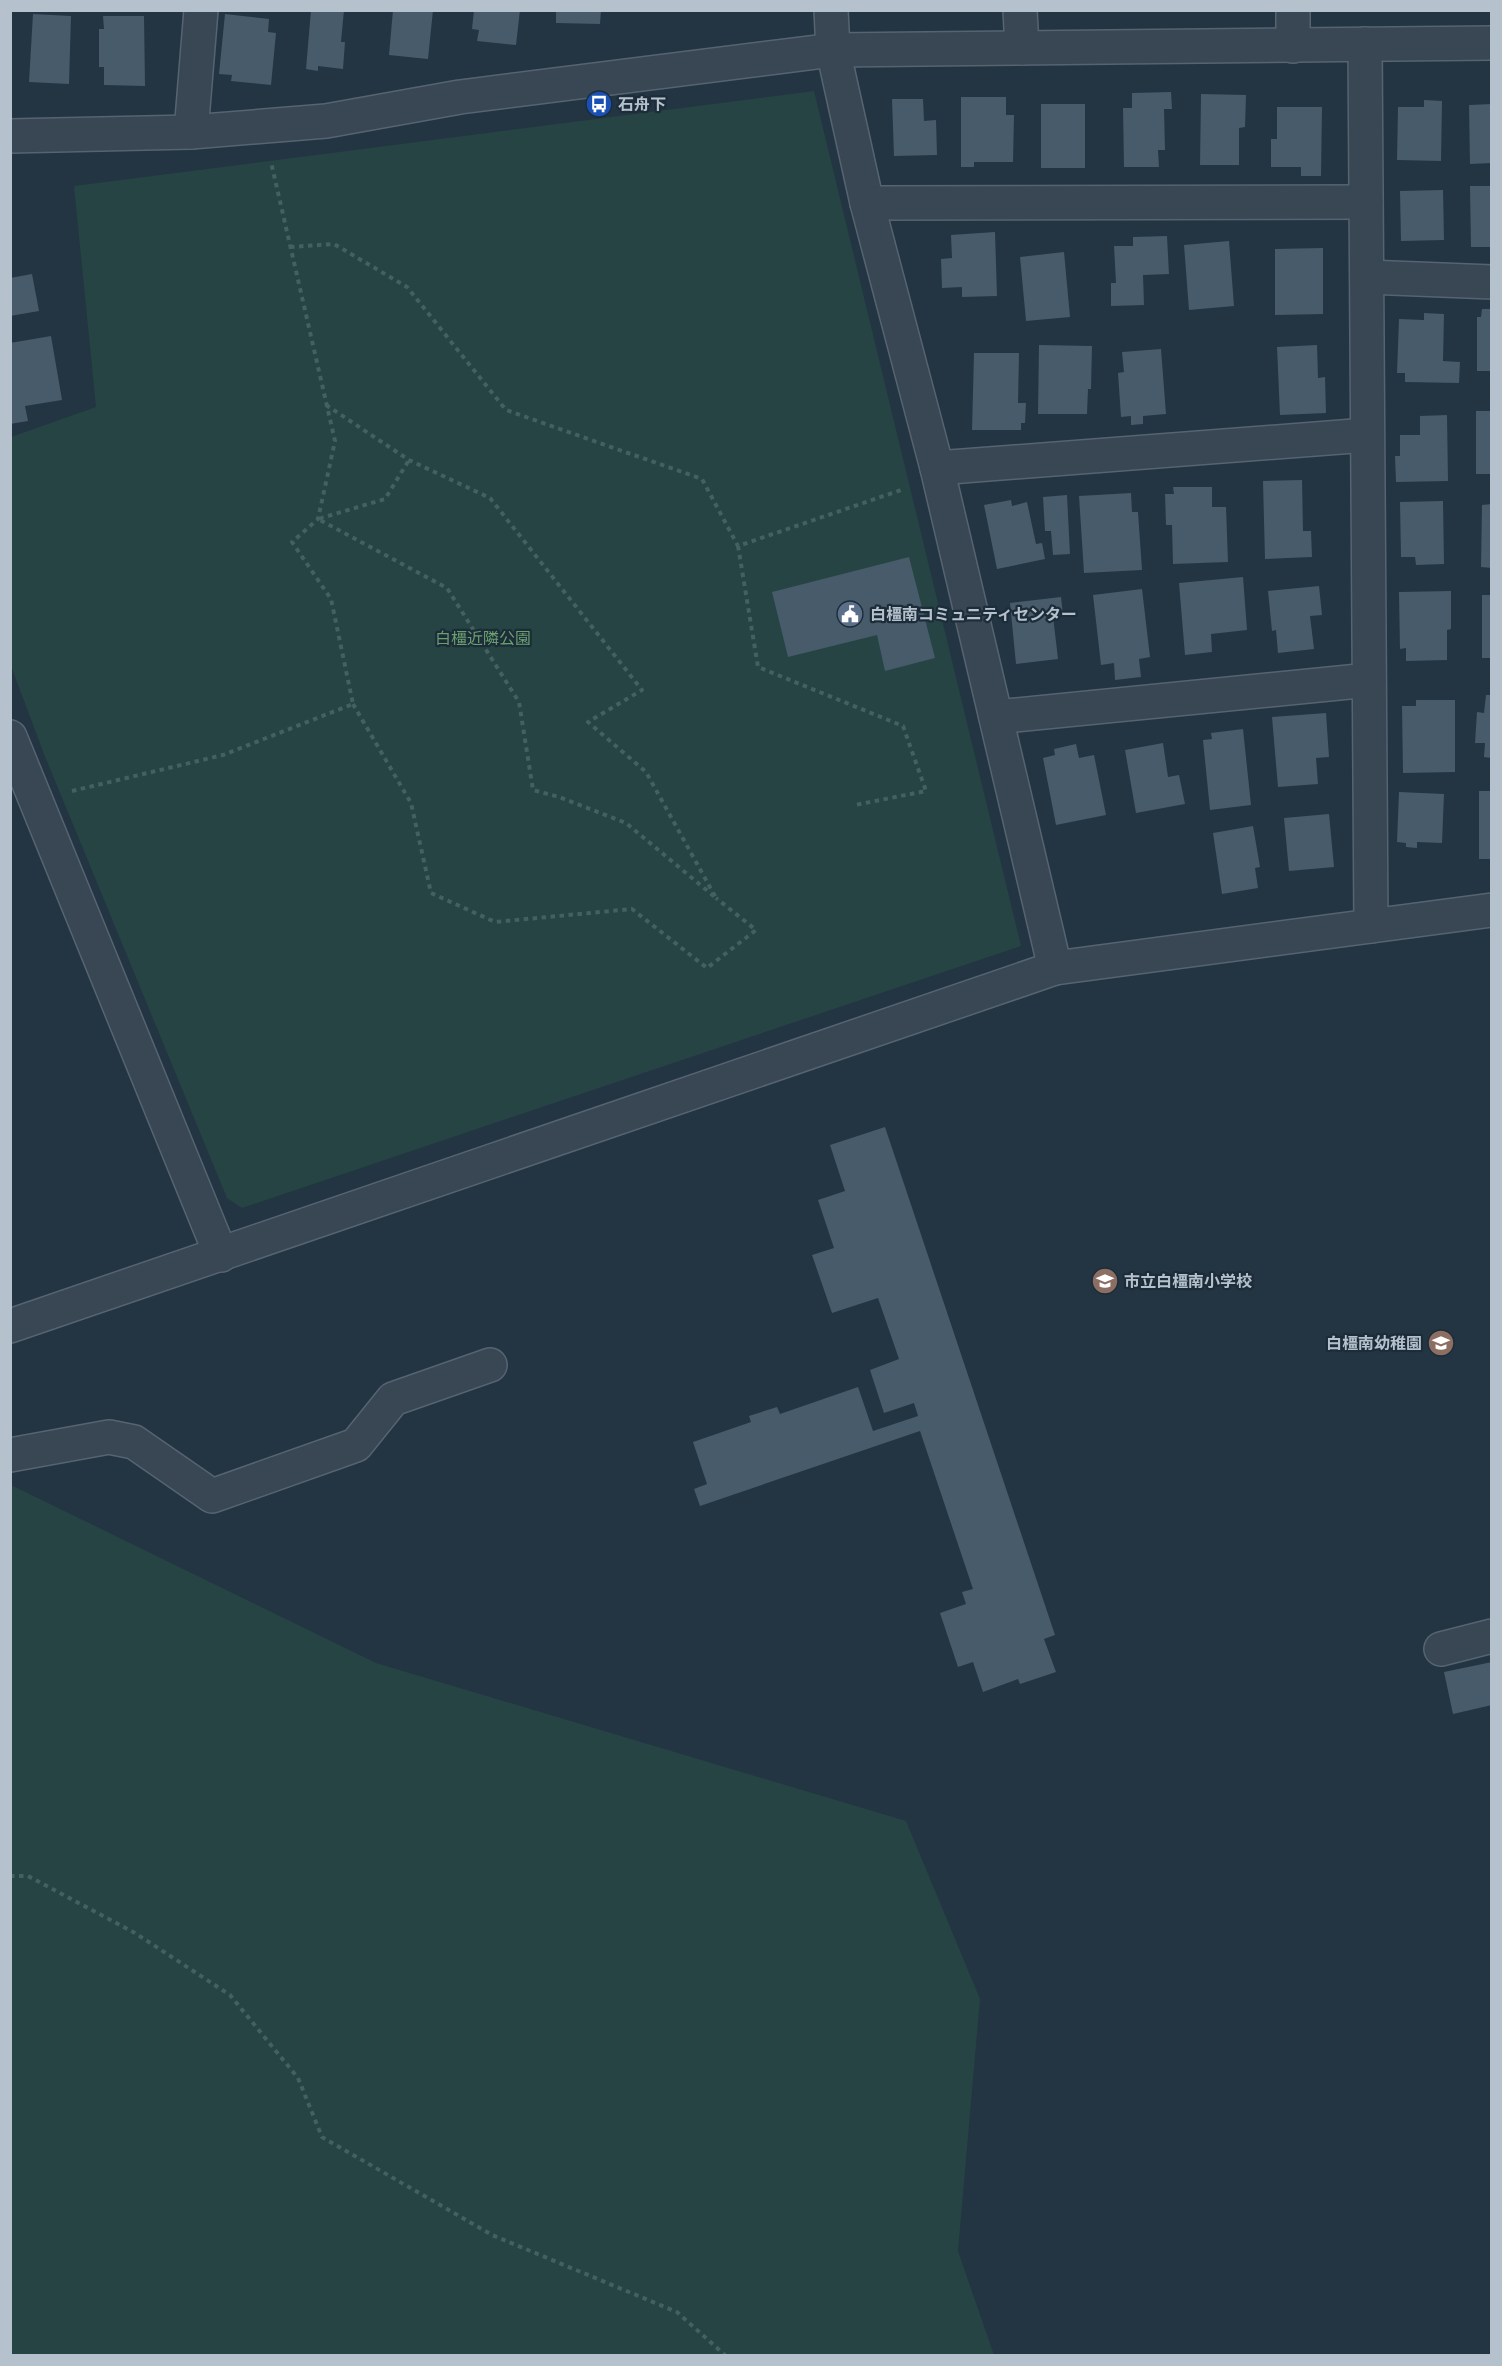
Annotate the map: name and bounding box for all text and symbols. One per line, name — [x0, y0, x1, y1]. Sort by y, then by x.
bus stop icon: 石舟下 — [584, 89, 614, 119]
place label: 石舟下 — [618, 96, 666, 116]
public building icon: 白橿南コミュニティセンター — [835, 599, 865, 629]
place label: 白橿南コミュニティセンター — [870, 606, 1077, 626]
park label: 白橿近隣公園 — [435, 630, 531, 650]
school or university icon: 市立白橿南小学校 — [1090, 1266, 1120, 1296]
place label: 市立白橿南小学校 — [1124, 1273, 1252, 1293]
school or university icon: 白橿南幼稚園 — [1426, 1328, 1456, 1358]
place label: 白橿南幼稚園 — [1326, 1335, 1422, 1355]

